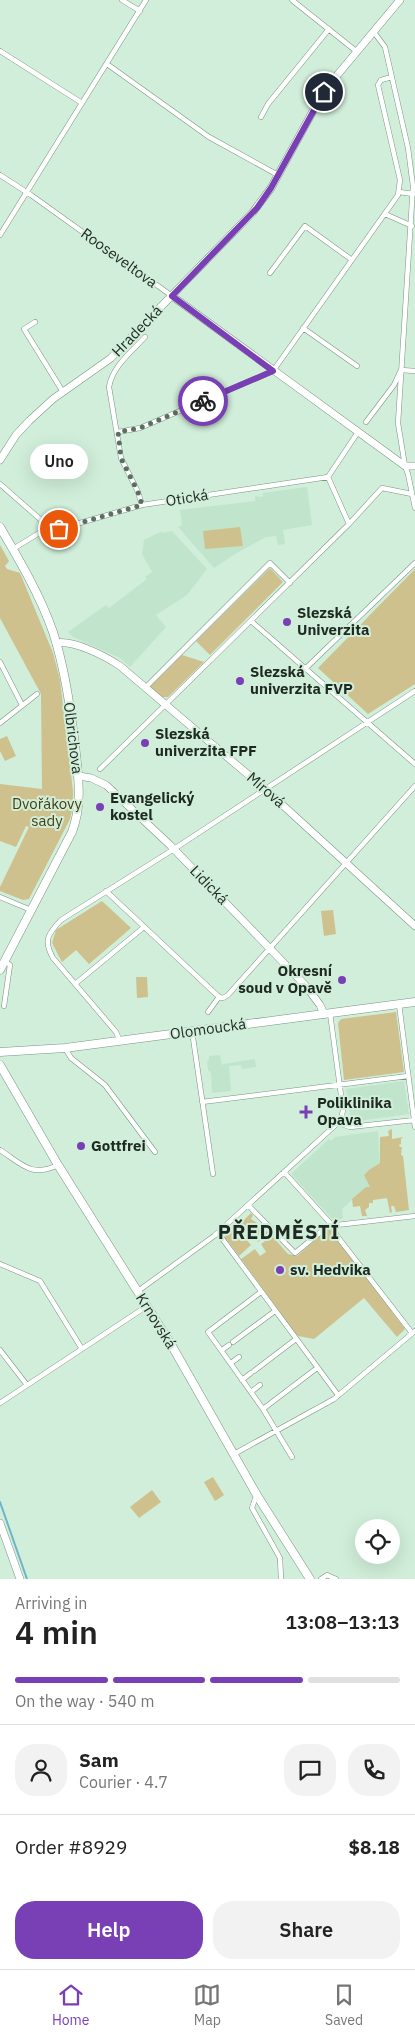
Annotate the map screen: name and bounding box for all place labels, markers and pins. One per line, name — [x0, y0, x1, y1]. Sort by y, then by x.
pin — [303, 71, 345, 113]
callout: Uno — [30, 444, 88, 479]
pin — [38, 508, 80, 550]
place label: Slezská Univerzita — [297, 603, 370, 639]
marker: Slezská Univerzita — [281, 616, 293, 628]
place label: Slezská univerzita FVP — [250, 662, 353, 698]
marker: Slezská univerzita FVP — [234, 675, 246, 687]
place label: Slezská univerzita FPF — [155, 724, 257, 760]
marker: Slezská univerzita FPF — [139, 737, 151, 749]
place label: Evangelický kostel — [110, 788, 194, 824]
marker: Evangelický kostel — [94, 801, 106, 813]
place label: Okresní soud v Opavě — [238, 961, 333, 997]
marker: Okresní soud v Opavě — [336, 974, 348, 986]
place label: Poliklinika Opava — [317, 1093, 392, 1129]
marker: Poliklinika Opava — [299, 1105, 313, 1119]
place label: Gottfrei — [91, 1136, 146, 1155]
marker: Gottfrei — [75, 1140, 87, 1152]
place label: sv. Hedvika — [290, 1260, 371, 1279]
marker: sv. Hedvika — [274, 1264, 286, 1276]

